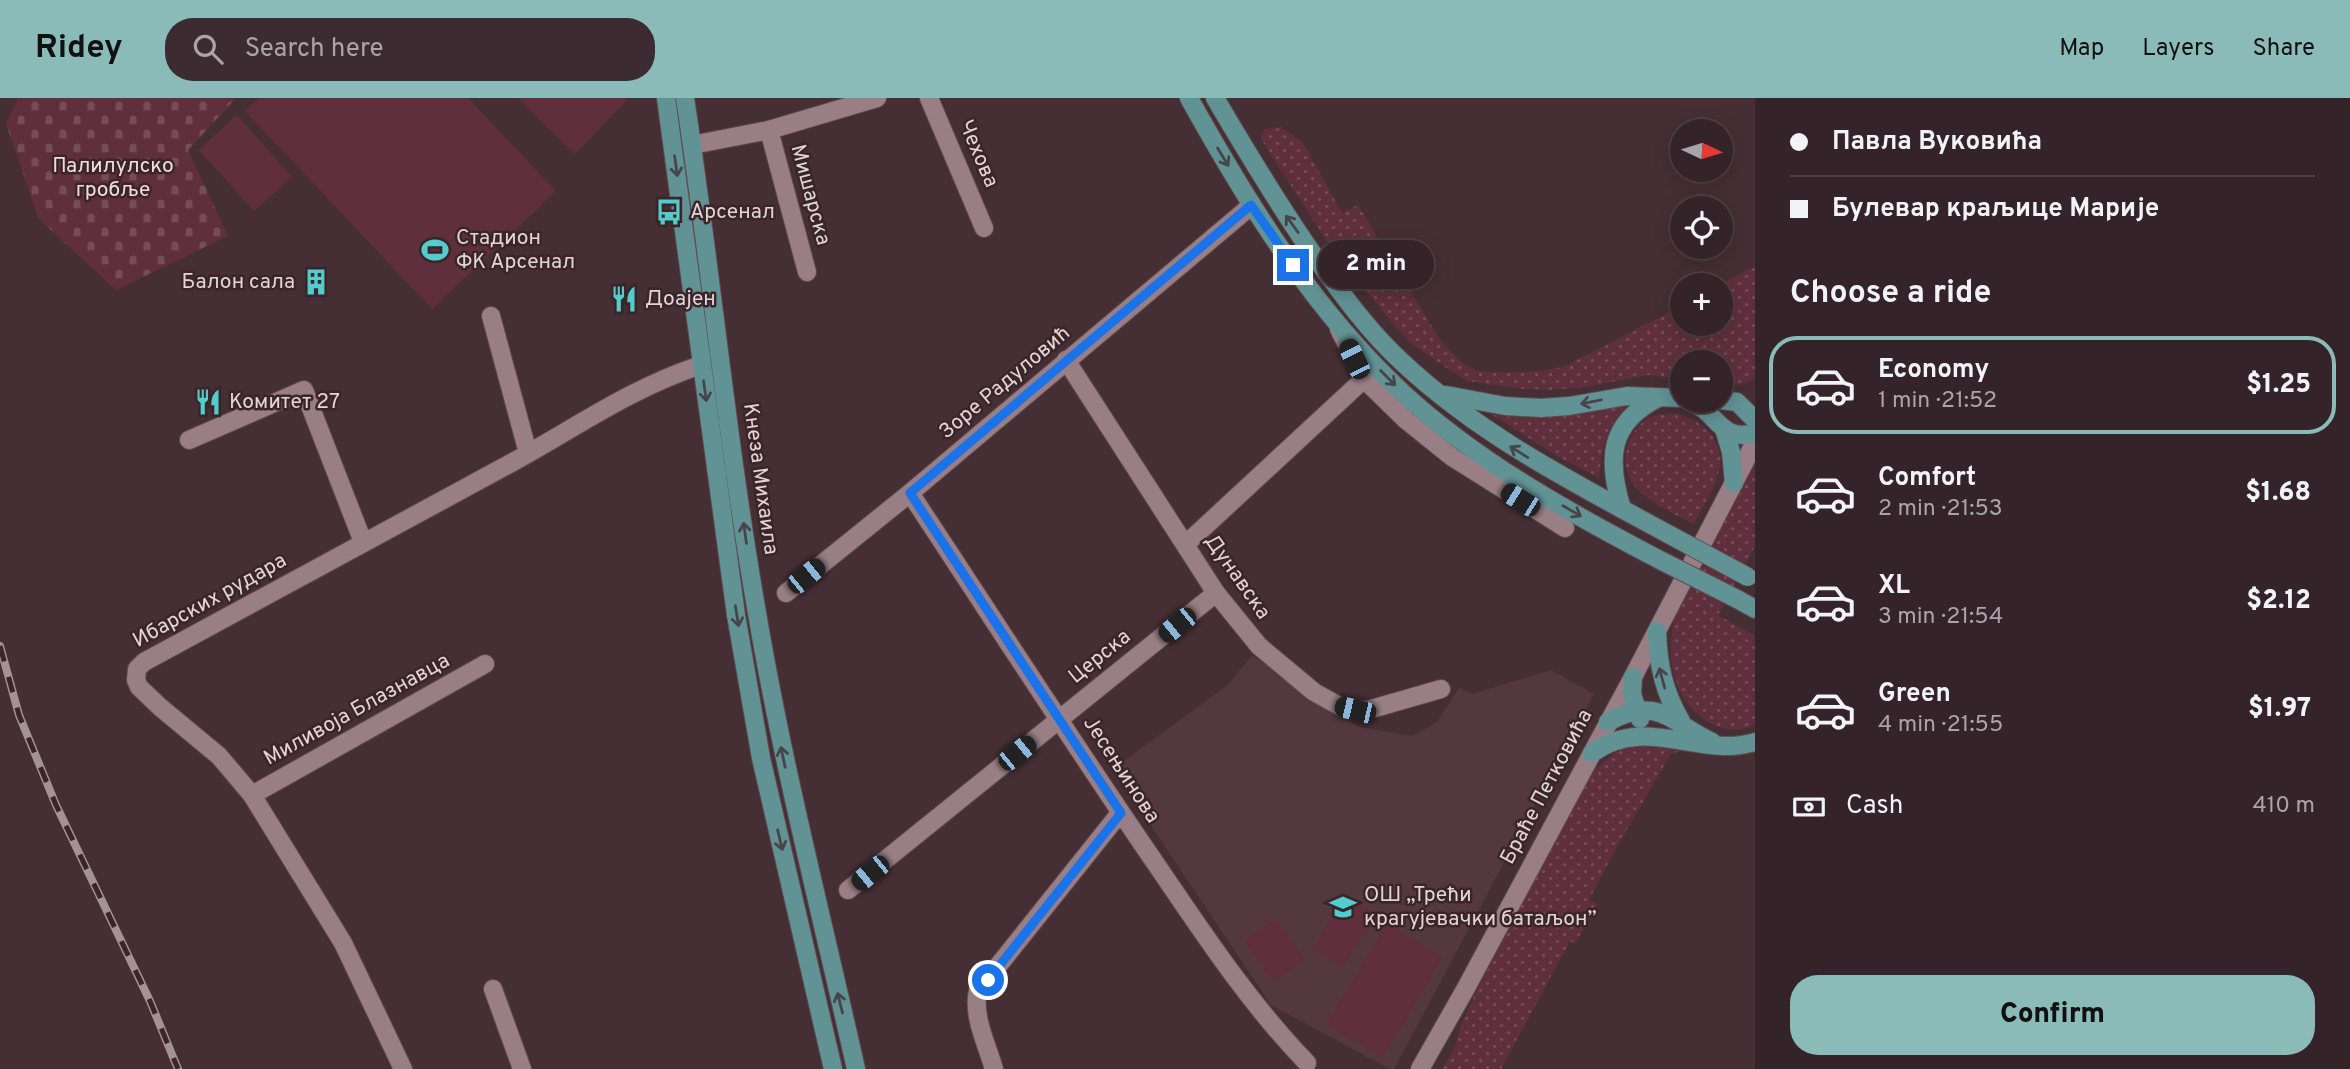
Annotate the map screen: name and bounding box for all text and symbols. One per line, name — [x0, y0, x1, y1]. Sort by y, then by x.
search box — [165, 18, 655, 81]
text: Ridey — [35, 28, 123, 70]
icon: search — [189, 30, 227, 68]
text: Search here — [245, 33, 384, 66]
text: Map — [2059, 34, 2104, 64]
text: Layers — [2142, 34, 2214, 64]
text: Share — [2252, 34, 2315, 64]
street label: Чехова — [952, 116, 1004, 192]
north arrow — [1670, 119, 1732, 182]
map controls — [1670, 119, 1733, 413]
text: Павла Вуковића — [1832, 126, 2042, 159]
street label: Мишарска — [784, 142, 836, 248]
one-way arrow — [1216, 146, 1230, 166]
park label: Палилулско гробље — [52, 153, 174, 204]
one-way arrow — [670, 154, 683, 176]
text: Булевар краљице Марије — [1832, 193, 2159, 226]
button: locate — [1670, 196, 1733, 259]
bus stop icon: Арсенал — [654, 197, 684, 227]
place label: Арсенал — [690, 199, 775, 226]
one-way arrow — [1285, 215, 1299, 234]
place label: Стадион ФК Арсенал — [456, 225, 575, 276]
sports icon: Стадион ФК Арсенал — [420, 235, 450, 265]
callout: 2 min — [1318, 240, 1433, 290]
route end — [1277, 249, 1309, 281]
text: 2 min — [1346, 250, 1406, 279]
building icon: Балон сала — [301, 267, 331, 297]
place label: Балон сала — [182, 269, 295, 296]
button: + — [1670, 273, 1733, 336]
text: Choose a ride — [1790, 274, 1991, 314]
restaurant icon: Доајен — [609, 284, 639, 314]
place label: Доајен — [645, 286, 716, 313]
street label: Зоре Радуловић — [934, 320, 1076, 446]
car — [1336, 336, 1373, 382]
button: − — [1670, 350, 1733, 413]
icon: car — [1794, 354, 1857, 417]
text: Economy — [1878, 354, 1989, 387]
text: $1.25 — [2246, 369, 2311, 402]
one-way arrow — [1379, 370, 1396, 387]
one-way arrow — [698, 379, 711, 402]
restaurant icon: Комитет 27 — [193, 387, 223, 417]
text: 1 min · 21:52 — [1878, 387, 1997, 416]
place label: Комитет 27 — [229, 389, 340, 416]
one-way arrow — [1580, 396, 1603, 409]
street label: Кнеза Михаила — [736, 401, 784, 557]
one-way arrow — [1510, 445, 1530, 459]
icon: car — [1794, 462, 1857, 525]
text: Comfort — [1878, 462, 1976, 495]
text: $1.68 — [2245, 477, 2311, 510]
car — [1497, 480, 1544, 520]
text: 2 min · 21:53 — [1878, 495, 2003, 524]
one-way arrow — [1561, 504, 1581, 518]
one-way arrow — [738, 522, 751, 545]
street label: Дунавска — [1198, 529, 1276, 625]
street label: Ибарских рудара — [128, 548, 292, 654]
car — [784, 555, 829, 597]
icon: car — [1794, 570, 1857, 633]
text: XL — [1878, 570, 1910, 603]
text: $2.12 — [2246, 585, 2311, 618]
text: 3 min · 21:54 — [1878, 603, 2003, 632]
car — [1155, 604, 1200, 646]
one-way arrow — [731, 605, 744, 627]
street label: Церска — [1063, 624, 1137, 690]
street label: Миливоја Блазнавца — [259, 648, 455, 772]
one-way arrow — [1655, 667, 1668, 690]
icon: car — [1794, 678, 1857, 741]
text: Green — [1878, 678, 1951, 711]
text: $1.97 — [2248, 693, 2311, 726]
car — [1333, 695, 1378, 725]
street label: Браће Петковића — [1495, 705, 1599, 869]
street label: Јесењинова — [1076, 711, 1166, 829]
text: 4 min · 21:55 — [1878, 711, 2003, 740]
car — [995, 732, 1040, 774]
one-way arrow — [776, 746, 790, 769]
icon: cash — [1790, 788, 1828, 826]
text: Cash — [1846, 790, 1903, 823]
text: 410 m — [2252, 792, 2315, 821]
one-way arrow — [774, 828, 787, 851]
car — [848, 852, 893, 894]
place label: ОШ „Трећи крагујевачки батаљон” — [1364, 882, 1597, 933]
school or university icon: ОШ „Трећи крагујевачки батаљон” — [1328, 892, 1358, 922]
route start — [972, 964, 1004, 996]
button: Confirm — [1790, 975, 2315, 1055]
one-way arrow — [833, 992, 846, 1014]

